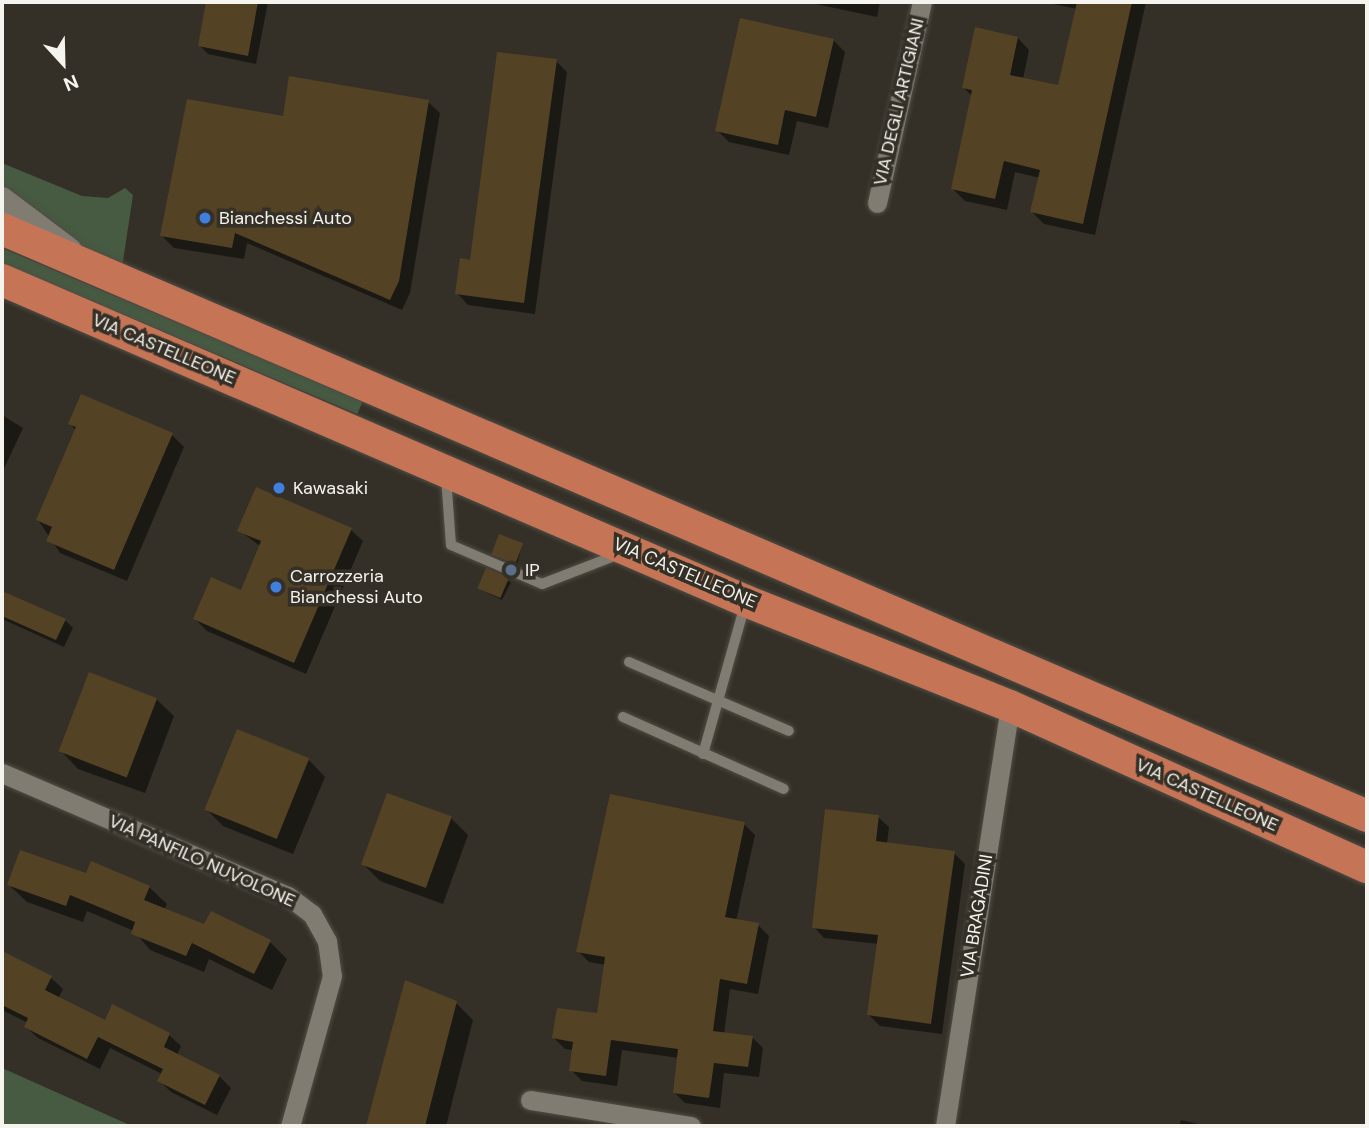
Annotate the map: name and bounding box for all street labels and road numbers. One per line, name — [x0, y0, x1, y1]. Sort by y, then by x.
street label: VIA DEGLI ARTIGIANI — [869, 16, 929, 188]
street label: VIA CASTELLEONE — [89, 309, 239, 389]
street label: VIA CASTELLEONE — [610, 533, 760, 613]
street label: VIA CASTELLEONE — [1132, 754, 1282, 836]
street label: VIA PANFILO NUVOLONE — [105, 810, 299, 912]
street label: VIA BRAGADINI — [957, 853, 997, 979]

